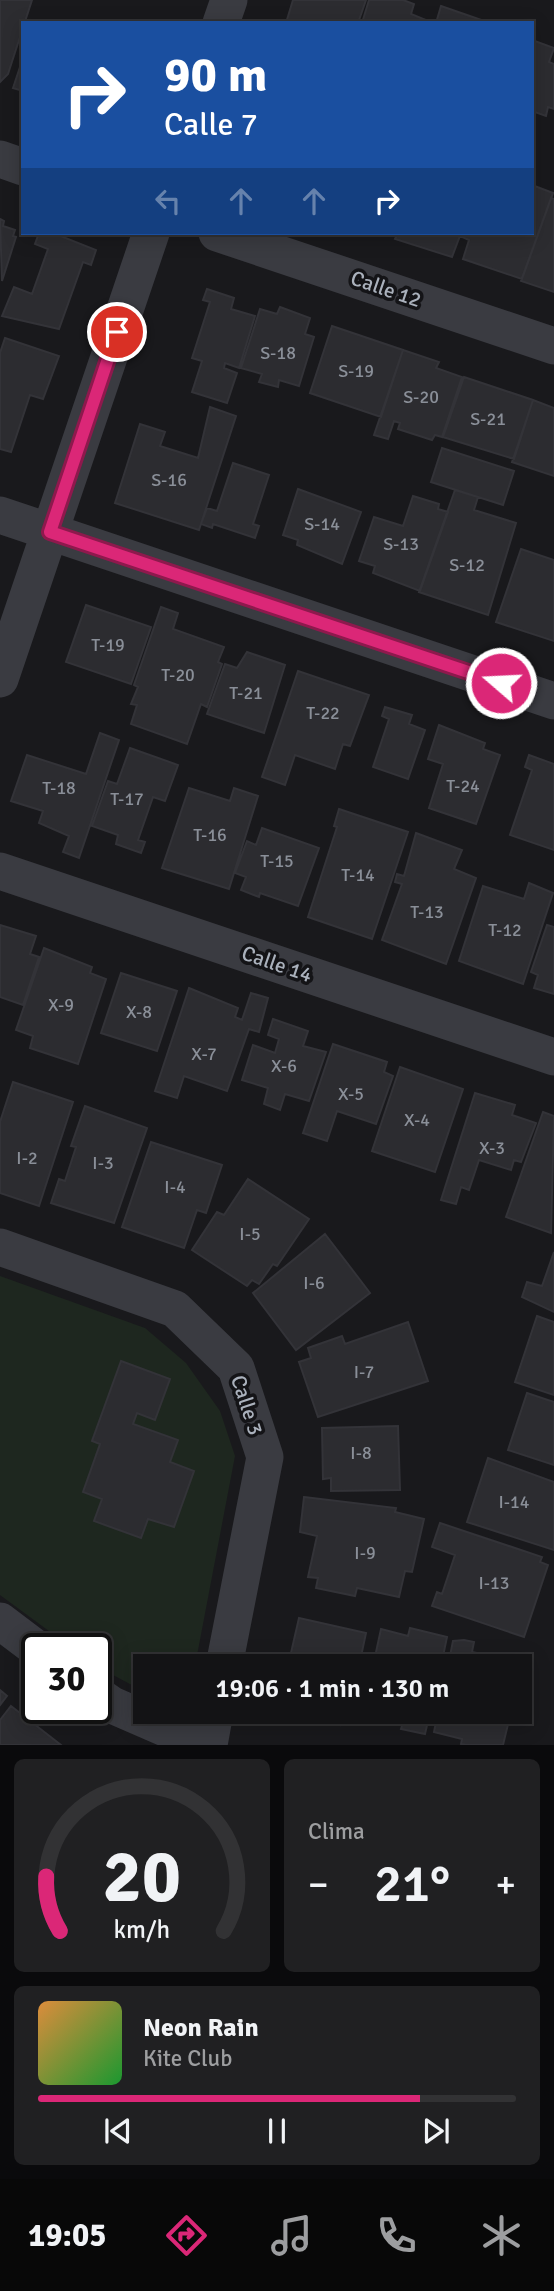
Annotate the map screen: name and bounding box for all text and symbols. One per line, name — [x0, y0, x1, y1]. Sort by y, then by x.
text: 90 m — [164, 45, 267, 105]
icon: right — [49, 49, 140, 140]
text: Calle 7 — [164, 105, 258, 144]
icon: left — [149, 182, 187, 220]
icon: ahead — [222, 182, 260, 220]
icon: ahead — [295, 182, 333, 220]
icon: right — [368, 182, 406, 220]
street label: Calle 12 — [347, 265, 425, 313]
pin — [87, 302, 147, 362]
icon: arrive — [98, 313, 136, 351]
house number: S-18 — [260, 342, 296, 364]
house number: S-19 — [338, 360, 374, 382]
house number: S-20 — [403, 386, 439, 408]
house number: S-21 — [470, 408, 506, 430]
house number: S-16 — [151, 469, 187, 491]
house number: S-14 — [304, 513, 340, 535]
house number: S-13 — [383, 533, 419, 555]
house number: S-12 — [449, 554, 485, 576]
house number: T-19 — [91, 634, 125, 656]
position arrow — [464, 646, 538, 720]
house number: T-20 — [161, 664, 195, 686]
house number: T-21 — [229, 682, 263, 704]
house number: T-22 — [306, 702, 340, 724]
house number: T-24 — [446, 775, 480, 797]
house number: T-18 — [42, 777, 76, 799]
house number: T-17 — [110, 788, 144, 810]
house number: T-16 — [193, 824, 227, 846]
house number: T-15 — [260, 850, 294, 872]
house number: T-14 — [341, 864, 375, 886]
house number: T-13 — [410, 901, 444, 923]
house number: T-12 — [488, 919, 522, 941]
street label: Calle 14 — [238, 940, 316, 988]
house number: X-9 — [48, 994, 74, 1016]
house number: X-8 — [126, 1001, 152, 1023]
house number: X-7 — [191, 1043, 217, 1065]
house number: X-6 — [271, 1055, 297, 1077]
house number: X-5 — [338, 1083, 364, 1105]
house number: X-4 — [404, 1109, 430, 1131]
house number: X-3 — [479, 1137, 505, 1159]
house number: I-2 — [16, 1147, 38, 1169]
house number: I-3 — [92, 1152, 114, 1174]
house number: I-4 — [164, 1176, 186, 1198]
house number: I-5 — [239, 1223, 261, 1245]
house number: I-6 — [303, 1272, 325, 1294]
house number: I-7 — [354, 1361, 374, 1383]
street label: Calle 3 — [225, 1372, 269, 1438]
house number: I-8 — [350, 1442, 372, 1464]
house number: I-14 — [498, 1491, 530, 1513]
house number: I-9 — [354, 1542, 376, 1564]
house number: I-13 — [478, 1572, 510, 1594]
speed limit sign: 30 — [21, 1633, 112, 1724]
text: 19:06 · 1 min · 130 m — [216, 1673, 449, 1705]
text: Clima — [308, 1817, 365, 1846]
text: 20 — [103, 1834, 181, 1923]
text: 21° — [374, 1852, 450, 1916]
text: − — [308, 1861, 329, 1908]
text: + — [495, 1861, 516, 1908]
text: km/h — [114, 1914, 170, 1945]
text: Neon Rain — [143, 2012, 259, 2044]
text: Kite Club — [143, 2044, 232, 2073]
icon: previous — [99, 2112, 137, 2150]
icon: pause — [258, 2112, 296, 2150]
icon: next — [417, 2112, 455, 2150]
icon: directions — [162, 2211, 211, 2260]
icon: music — [267, 2211, 316, 2260]
icon: phone — [372, 2211, 421, 2260]
icon: climate — [477, 2211, 526, 2260]
text: 19:05 — [28, 2216, 106, 2255]

